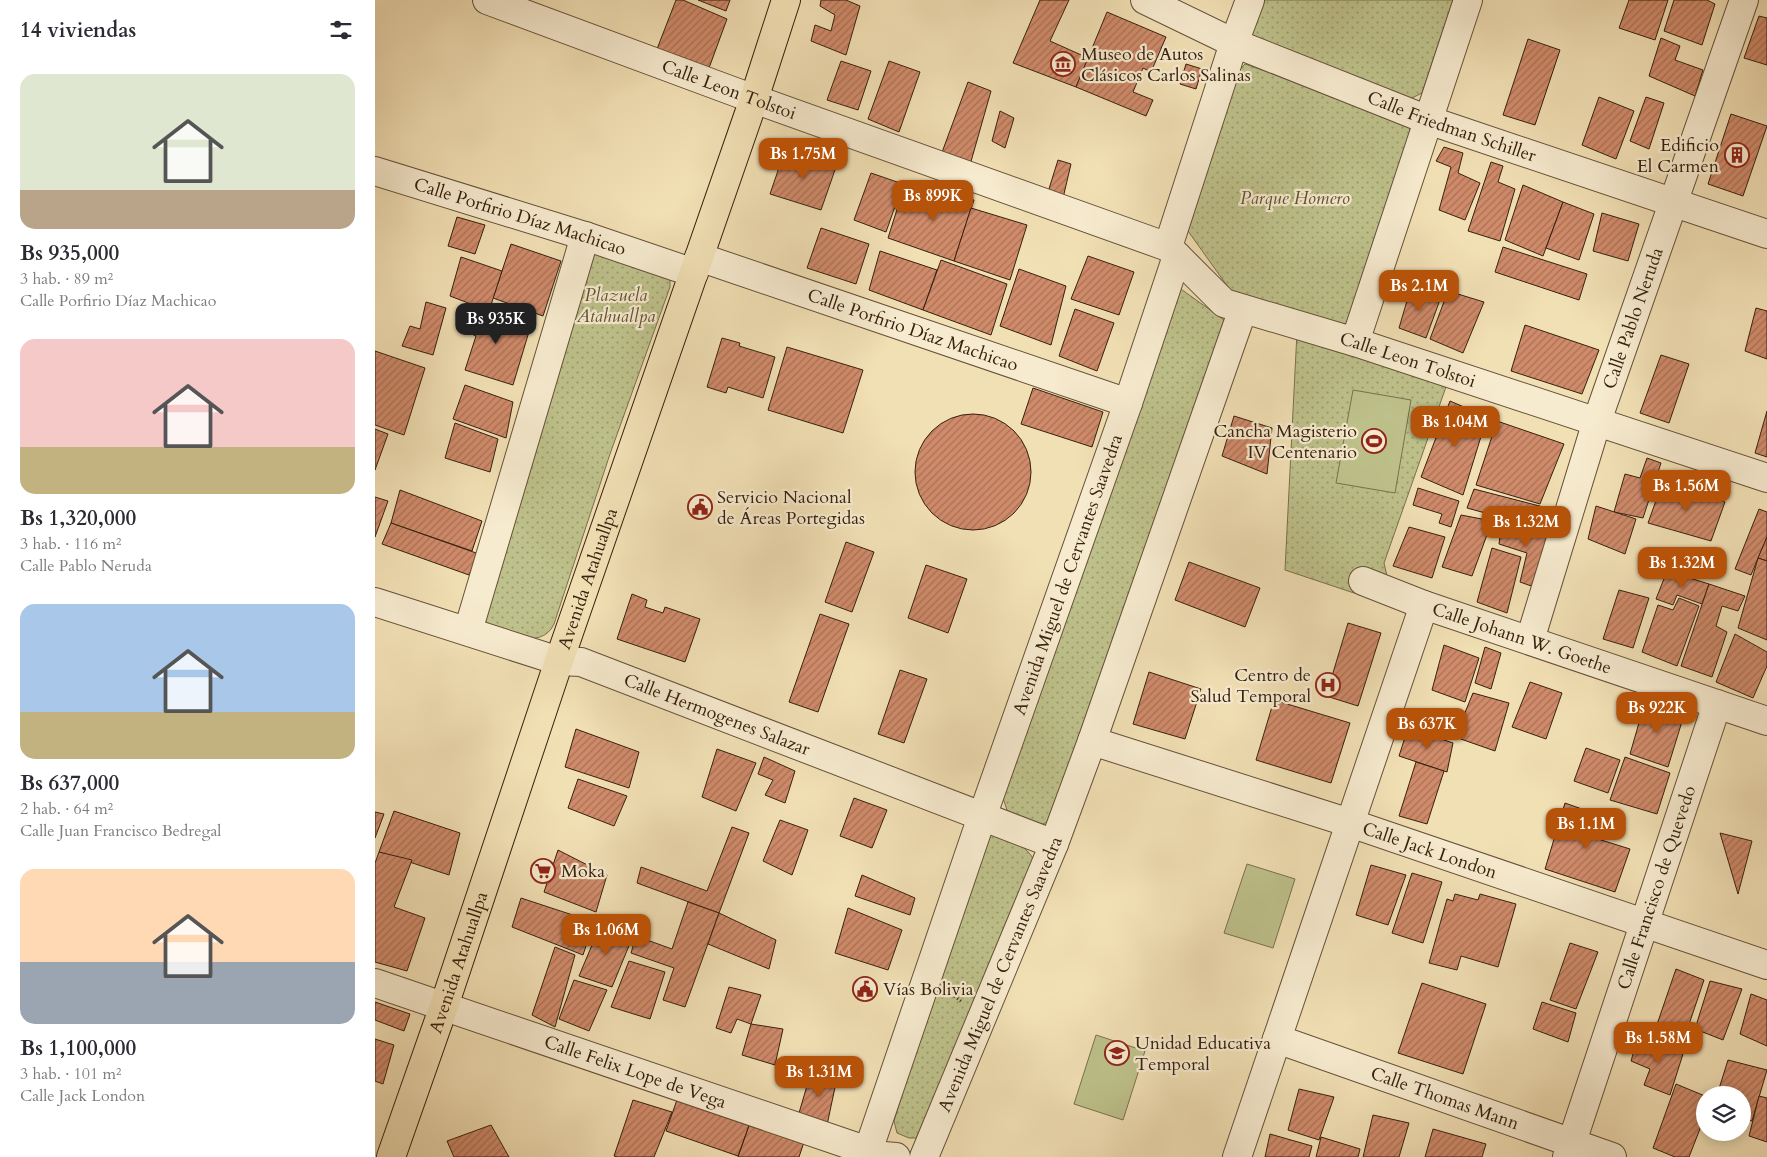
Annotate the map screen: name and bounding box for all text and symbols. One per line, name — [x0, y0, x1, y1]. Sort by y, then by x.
text: 14 viviendas — [20, 16, 136, 45]
icon: filters — [327, 16, 355, 44]
place label: Museo de Autos Clásicos Carlos Salinas — [1081, 42, 1251, 88]
museum icon: Museo de Autos Clásicos Carlos Salinas — [1050, 51, 1076, 77]
street label: Calle Leon Tolstoi — [658, 54, 800, 126]
street label: Calle Friedman Schiller — [1363, 85, 1540, 169]
icon: home — [143, 106, 233, 196]
place label: Edificio El Carmen — [1637, 133, 1720, 179]
pin: Bs 1.75M — [751, 138, 855, 180]
building icon: Edificio El Carmen — [1724, 142, 1750, 168]
text: Bs 1.75M — [770, 143, 836, 165]
street label: Calle Porfirio Díaz Machicao — [411, 172, 630, 262]
pin: Bs 899K — [887, 180, 979, 222]
text: Bs 899K — [903, 185, 963, 207]
park label: Parque Homero — [1240, 186, 1350, 211]
text: Bs 935,000 — [20, 239, 119, 268]
street label: Calle Pablo Neruda — [1597, 244, 1670, 392]
text: 3 hab. · 89 m² — [20, 268, 113, 290]
pin: Bs 2.1M — [1373, 270, 1465, 312]
text: Bs 2.1M — [1390, 275, 1448, 297]
park label: Plazuela Atahuallpa — [576, 283, 655, 329]
street label: Calle Porfirio Díaz Machicao — [804, 283, 1022, 378]
text: Calle Porfirio Díaz Machicao — [20, 290, 216, 312]
pin: Bs 935K — [450, 302, 542, 345]
text: Bs 935K — [466, 308, 526, 330]
street label: Calle Leon Tolstoi — [1337, 326, 1479, 394]
icon: home — [143, 371, 233, 461]
pin: Bs 1.04M — [1403, 406, 1507, 448]
text: Bs 1.04M — [1422, 411, 1488, 433]
place label: Cancha Magisterio IV Centenario — [1213, 419, 1357, 465]
sports icon: Cancha Magisterio IV Centenario — [1361, 428, 1387, 454]
street label: Avenida Miguel de Cervantes Saavedra — [1007, 431, 1129, 719]
pin: Bs 1.56M — [1634, 470, 1738, 512]
text: Bs 1.56M — [1653, 475, 1719, 497]
place label: Servicio Nacional de Áreas Portegidas — [717, 485, 865, 531]
public building icon: Servicio Nacional de Áreas Portegidas — [687, 494, 713, 520]
text: Bs 1,320,000 — [20, 504, 136, 533]
street label: Avenida Atahuallpa — [552, 504, 624, 653]
pin: Bs 1.32M — [1474, 506, 1578, 548]
text: Bs 1.32M — [1493, 511, 1559, 533]
text: 3 hab. · 116 m² — [20, 533, 121, 555]
pin: Bs 1.32M — [1630, 546, 1734, 589]
text: Bs 1.32M — [1649, 552, 1715, 574]
text: Calle Pablo Neruda — [20, 555, 152, 577]
street label: Calle Johann W. Goethe — [1429, 597, 1615, 681]
icon: home — [143, 636, 233, 726]
place label: Centro de Salud Temporal — [1191, 663, 1311, 709]
street label: Calle Hermogenes Salazar — [620, 668, 814, 762]
hospital icon: Centro de Salud Temporal — [1315, 672, 1341, 698]
pin: Bs 922K — [1611, 692, 1703, 734]
text: Bs 922K — [1627, 697, 1687, 719]
pin: Bs 637K — [1381, 708, 1473, 750]
text: Bs 637K — [1397, 713, 1457, 735]
text: Bs 637,000 — [20, 769, 119, 798]
street label: Calle Francisco de Quevedo — [1611, 782, 1702, 993]
text: 2 hab. · 64 m² — [20, 798, 113, 820]
pin: Bs 1.1M — [1540, 808, 1632, 850]
text: Bs 1.1M — [1557, 813, 1615, 835]
street label: Calle Jack London — [1359, 816, 1501, 885]
text: Calle Juan Francisco Bedregal — [20, 820, 221, 842]
street label: Avenida Miguel de Cervantes Saavedra — [932, 833, 1069, 1116]
supermarket icon: Moka — [530, 858, 556, 884]
place label: Moka — [561, 859, 605, 884]
street label: Avenida Atahuallpa — [423, 888, 494, 1037]
icon: home — [143, 901, 233, 991]
pin: Bs 1.06M — [554, 914, 658, 956]
text: Bs 1.06M — [573, 919, 639, 941]
public building icon: Vías Bolivia — [852, 976, 878, 1002]
place label: Vías Bolivia — [883, 977, 974, 1002]
pin: Bs 1.58M — [1606, 1022, 1710, 1064]
text: Bs 1.58M — [1625, 1027, 1691, 1049]
street label: Calle Felix Lope de Vega — [541, 1030, 730, 1115]
place label: Unidad Educativa Temporal — [1135, 1031, 1271, 1077]
text: Bs 1,100,000 — [20, 1034, 136, 1063]
school or university icon: Unidad Educativa Temporal — [1104, 1040, 1130, 1066]
pin: Bs 1.31M — [767, 1056, 871, 1098]
text: Bs 1.31M — [786, 1061, 852, 1083]
street label: Calle Thomas Mann — [1367, 1061, 1523, 1137]
text: 3 hab. · 101 m² — [20, 1063, 121, 1085]
text: Calle Jack London — [20, 1085, 145, 1107]
map controls — [1696, 1086, 1751, 1141]
button: layers — [1696, 1086, 1751, 1141]

